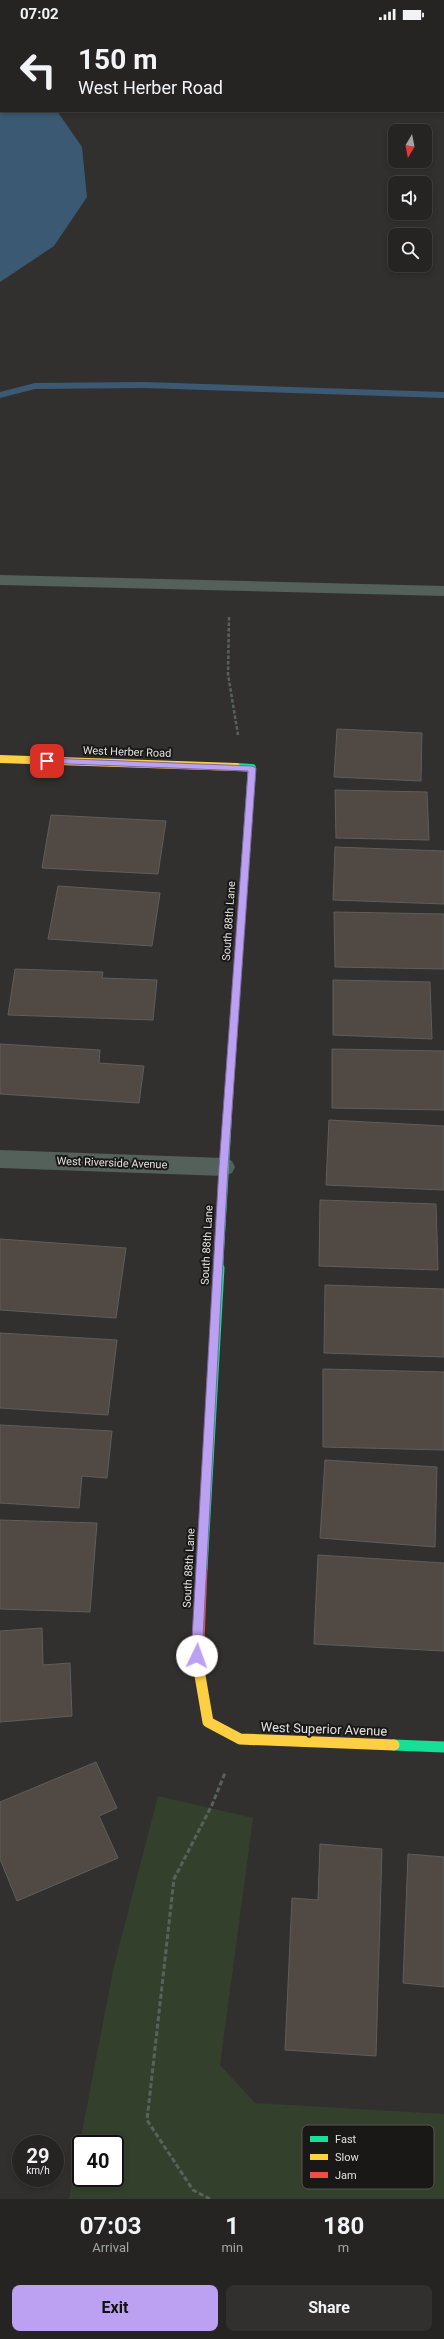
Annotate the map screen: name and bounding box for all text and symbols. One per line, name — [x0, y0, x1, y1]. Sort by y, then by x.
text: 07:02 — [20, 5, 59, 23]
text: 150 m — [78, 43, 157, 76]
icon: left — [12, 44, 64, 96]
text: West Herber Road — [78, 77, 223, 98]
north arrow — [388, 124, 432, 168]
map controls — [388, 124, 432, 272]
button: sound — [388, 176, 432, 220]
button: search — [388, 228, 432, 272]
pin — [30, 744, 64, 778]
street label: West Herber Road — [83, 744, 171, 760]
icon: arrive — [36, 750, 58, 772]
street label: South 88th Lane — [220, 881, 238, 961]
street label: West Riverside Avenue — [56, 1155, 168, 1171]
street label: South 88th Lane — [198, 1205, 216, 1285]
street label: South 88th Lane — [180, 1528, 198, 1608]
position arrow — [176, 1635, 218, 1677]
street label: West Superior Avenue — [260, 1719, 388, 1739]
legend — [302, 2125, 434, 2189]
text: Fast — [335, 2133, 357, 2146]
speed limit sign: 40 — [72, 2135, 124, 2187]
text: 29 — [27, 2144, 49, 2168]
text: Slow — [335, 2151, 359, 2164]
text: km/h — [26, 2165, 50, 2176]
text: Jam — [335, 2169, 357, 2182]
text: 07:03 — [80, 2212, 142, 2240]
text: 1 — [225, 2212, 239, 2240]
text: 180 — [323, 2212, 364, 2240]
text: Arrival — [92, 2240, 129, 2255]
text: min — [221, 2240, 243, 2255]
text: m — [338, 2240, 349, 2255]
button: Exit — [12, 2285, 218, 2331]
button: Share — [226, 2285, 432, 2331]

